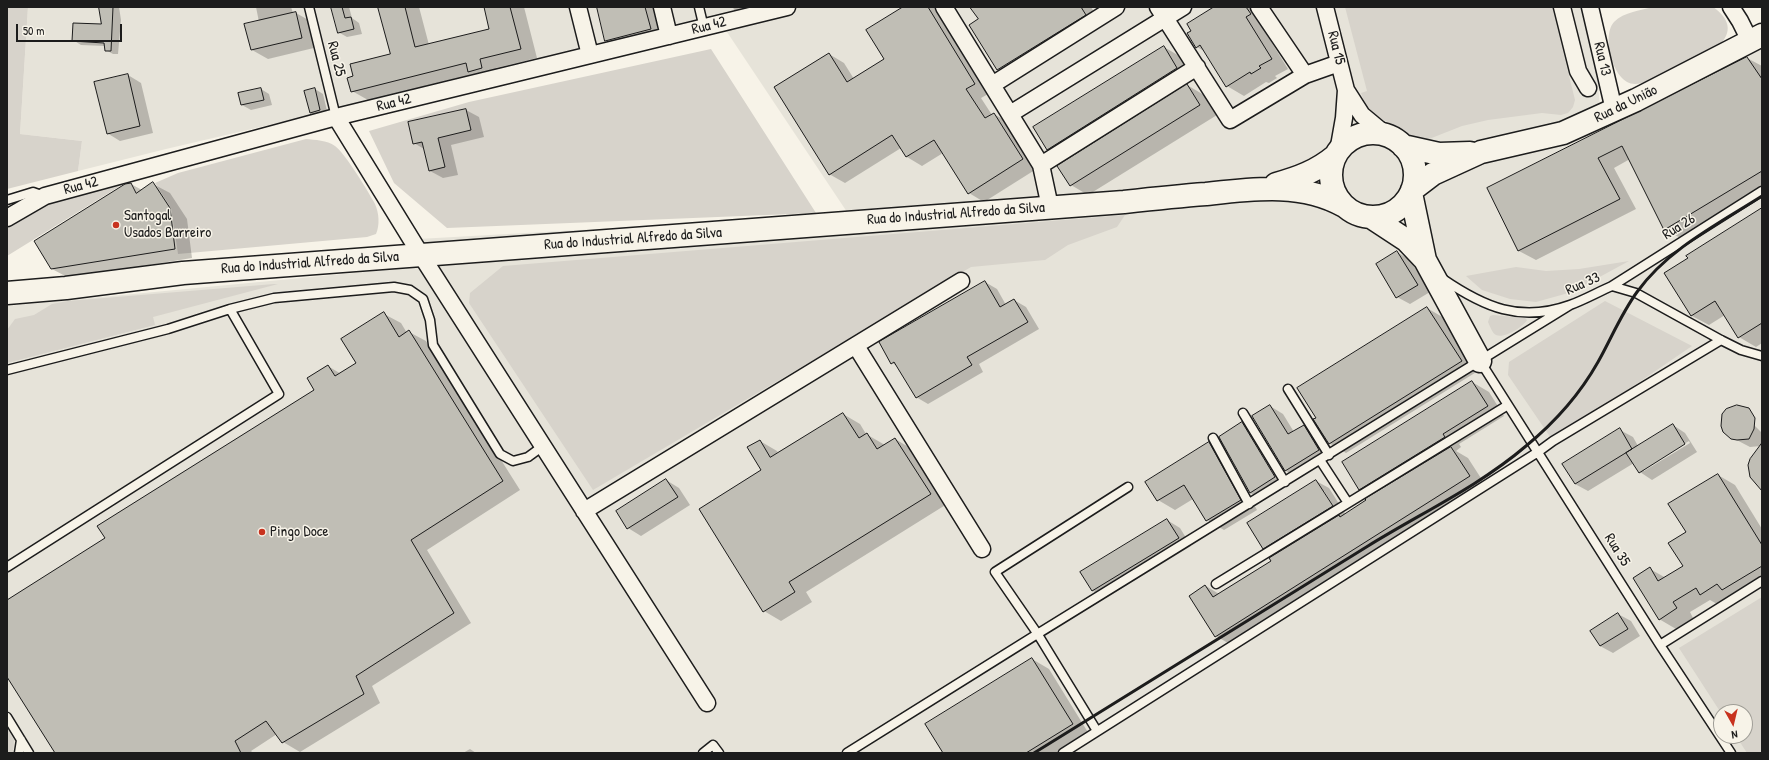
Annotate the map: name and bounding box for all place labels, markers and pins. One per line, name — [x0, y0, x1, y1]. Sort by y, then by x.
place label: Santogal Usados Barreiro — [124, 207, 211, 242]
marker: Santogal Usados Barreiro — [111, 220, 121, 230]
place label: Pingo Doce — [270, 523, 328, 541]
marker: Pingo Doce — [257, 527, 267, 537]

